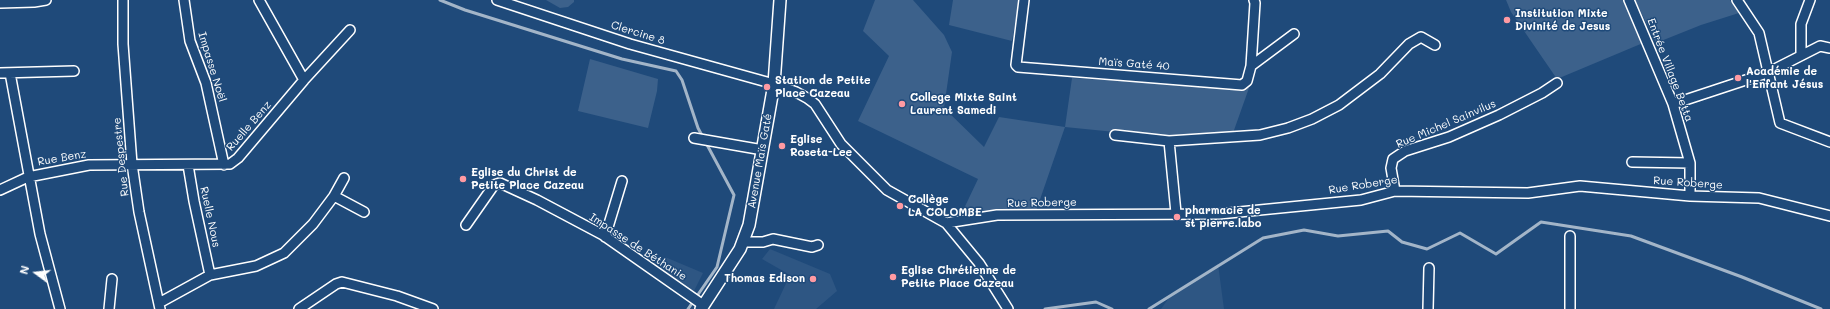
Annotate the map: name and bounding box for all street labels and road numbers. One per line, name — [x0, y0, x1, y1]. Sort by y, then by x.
street label: Entrée Village Betta — [1644, 16, 1696, 124]
street label: Clercine 8 — [609, 19, 667, 47]
street label: Impasse Noël — [195, 30, 229, 104]
street label: Maïs Gaté 40 — [1098, 55, 1170, 73]
street label: Rue Michel Sainvilus — [1394, 97, 1498, 151]
street label: Ruelle Benz — [224, 98, 274, 154]
street label: Avenue Maïs Gaté — [745, 112, 775, 210]
street label: Rue Despestre — [110, 117, 132, 197]
street label: Rue Benz — [37, 147, 87, 169]
street label: Rue Roberge — [1328, 173, 1398, 197]
street label: Rue Roberge — [1653, 174, 1723, 192]
street label: Ruelle Nous — [197, 185, 223, 249]
street label: Rue Roberge — [1007, 196, 1077, 210]
street label: Impasse de Béthanie — [587, 211, 689, 283]

